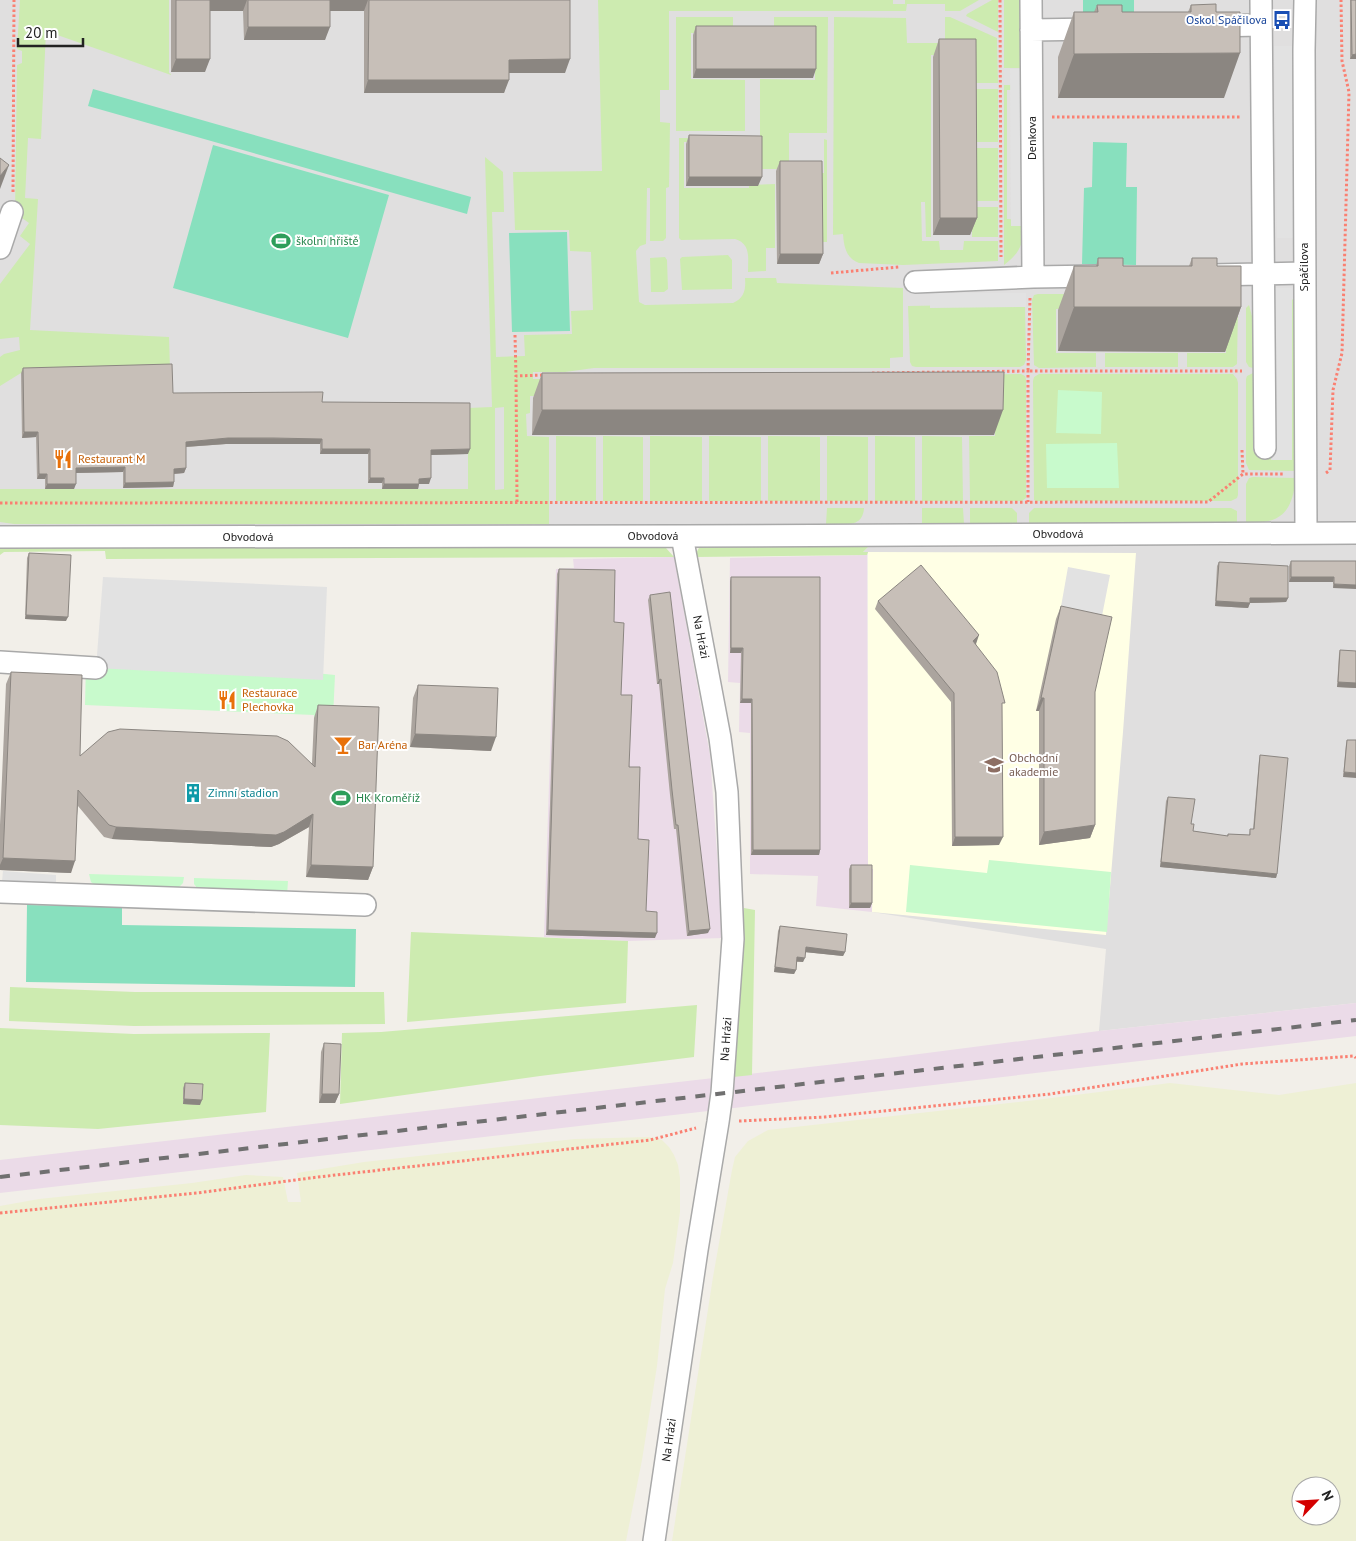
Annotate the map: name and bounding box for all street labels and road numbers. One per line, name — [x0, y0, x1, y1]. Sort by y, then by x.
street label: Denkova — [1024, 116, 1039, 160]
street label: Spáčilova — [1296, 242, 1311, 291]
street label: Obvodová — [1032, 526, 1084, 541]
street label: Obvodová — [627, 528, 679, 543]
street label: Obvodová — [222, 529, 274, 544]
street label: Na Hrázi — [690, 614, 713, 660]
street label: Na Hrázi — [716, 1017, 735, 1061]
street label: Na Hrázi — [658, 1417, 679, 1463]

